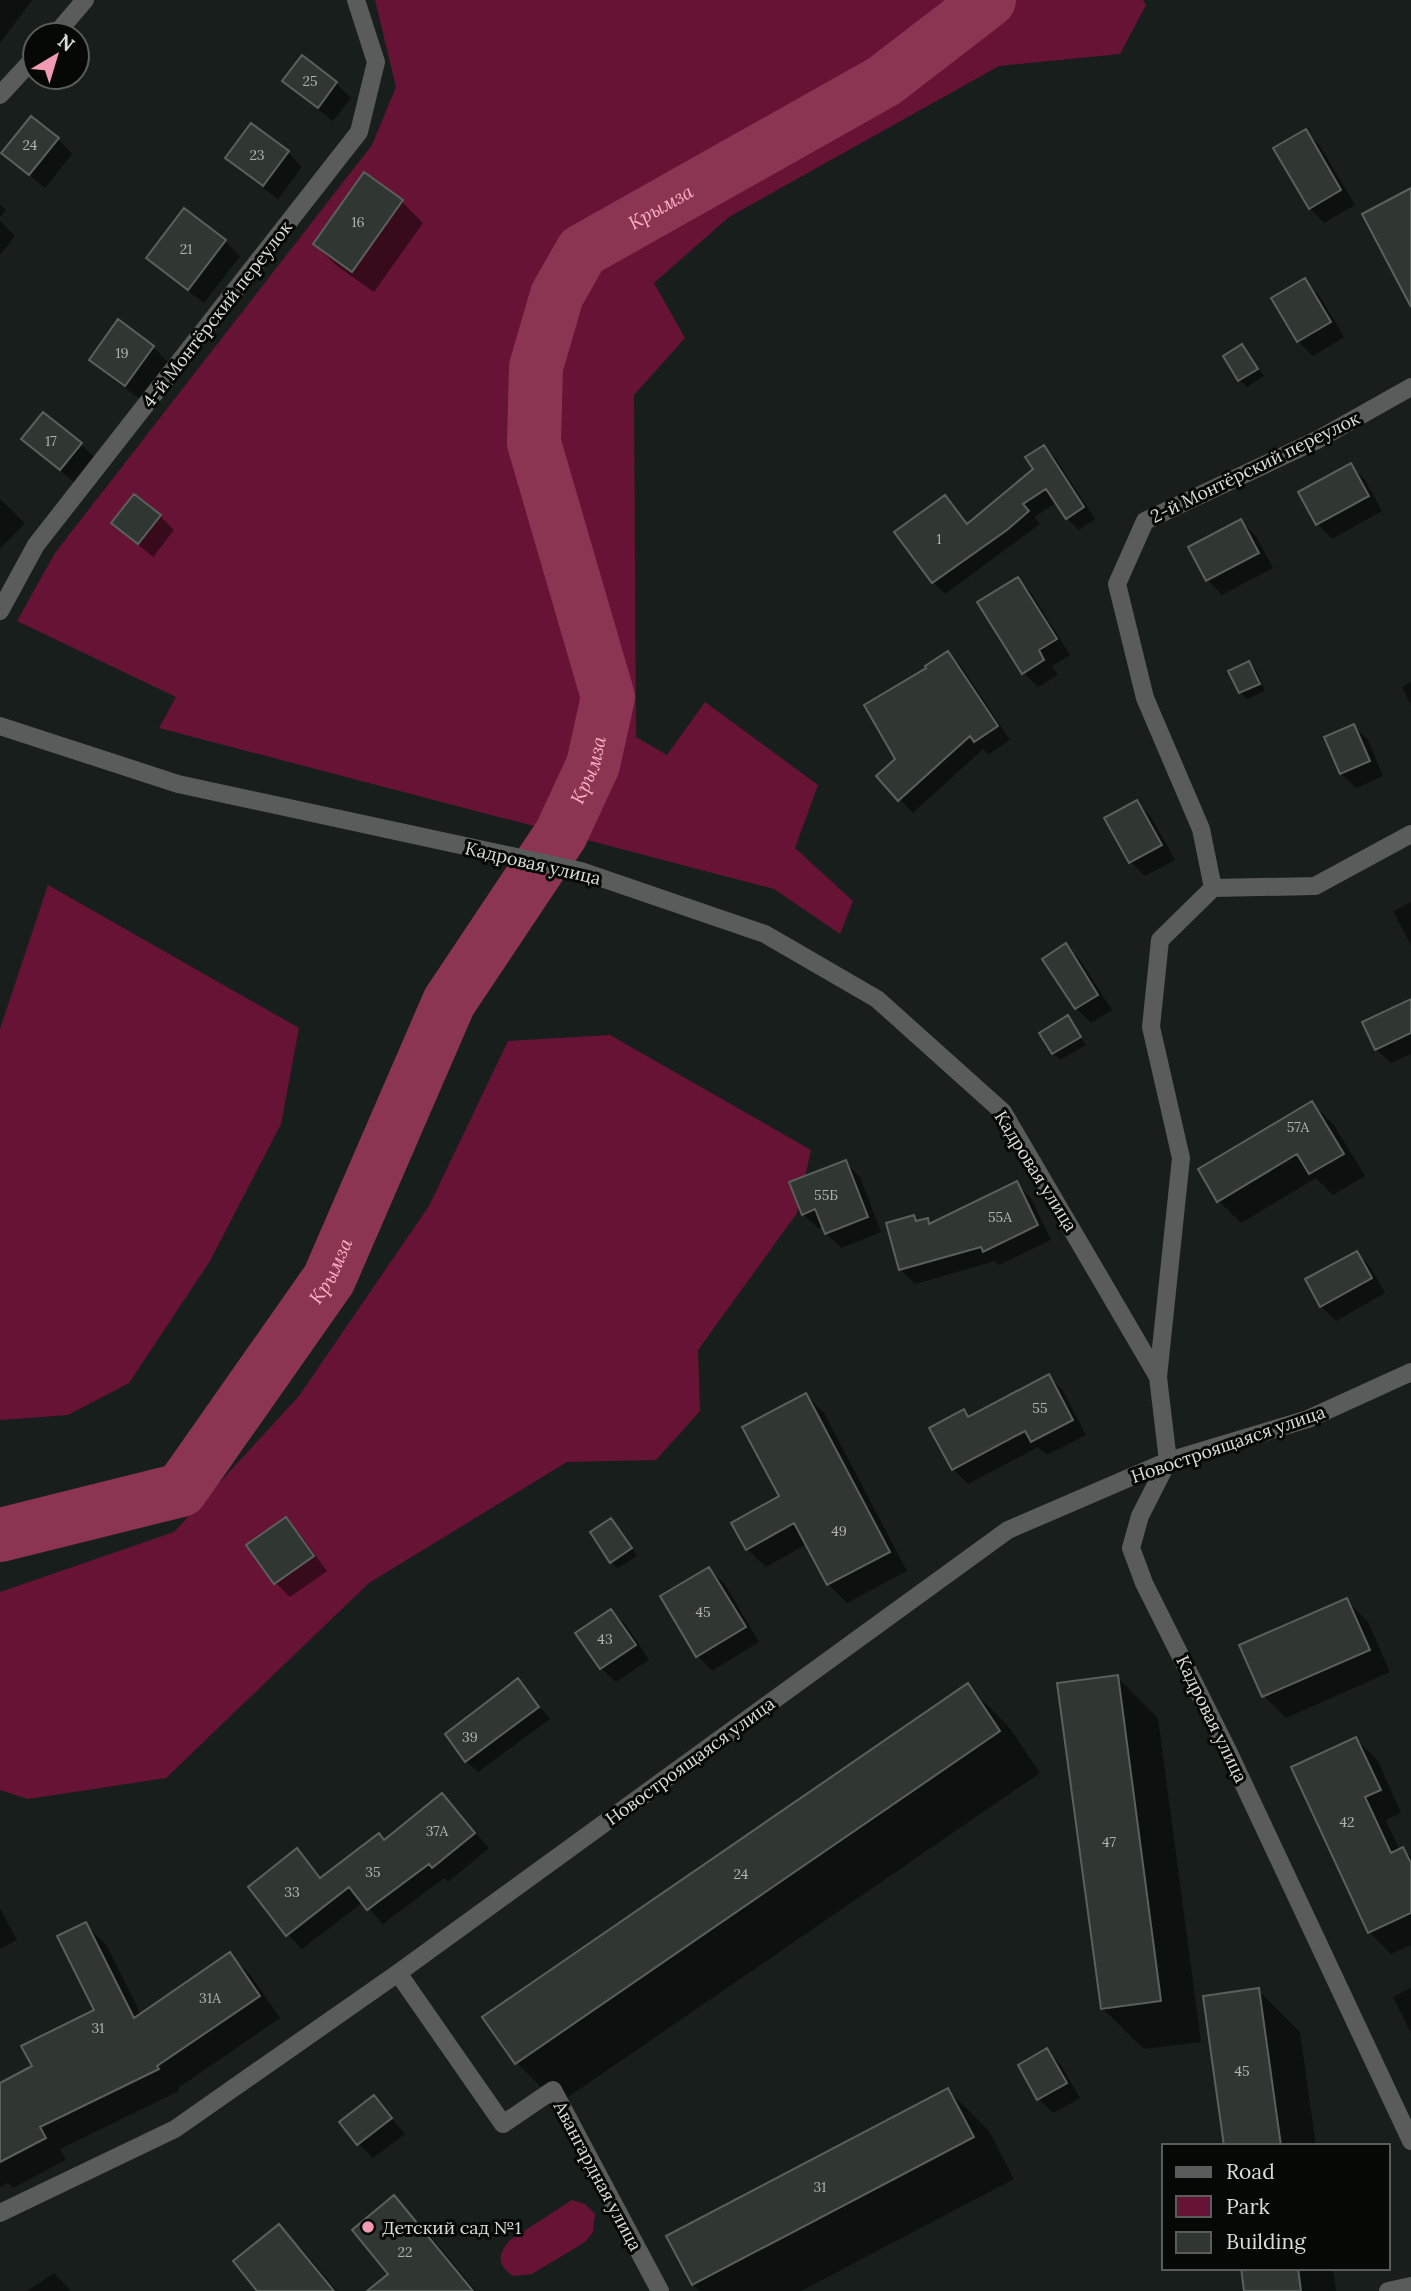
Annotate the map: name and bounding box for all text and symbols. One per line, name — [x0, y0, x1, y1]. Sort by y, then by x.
north arrow — [21, 21, 91, 91]
text: N — [53, 29, 80, 57]
house number: 25 — [302, 72, 318, 90]
house number: 24 — [23, 136, 38, 154]
house number: 23 — [249, 146, 265, 164]
water label: Крымза — [624, 179, 698, 235]
house number: 16 — [351, 213, 365, 231]
street label: 4-й Монтёрский переулок — [137, 216, 297, 412]
house number: 21 — [180, 240, 192, 258]
house number: 19 — [115, 344, 129, 362]
street label: 2-й Монтёрский переулок — [1147, 406, 1364, 528]
house number: 17 — [45, 432, 57, 450]
house number: 1 — [936, 530, 942, 548]
water label: Крымза — [565, 733, 611, 808]
street label: Кадровая улица — [463, 836, 603, 890]
street label: Кадровая улица — [990, 1106, 1082, 1236]
house number: 57А — [1287, 1118, 1310, 1136]
house number: 55Б — [814, 1186, 838, 1204]
house number: 55А — [988, 1208, 1012, 1226]
water label: Крымза — [303, 1234, 357, 1308]
house number: 55 — [1032, 1399, 1048, 1417]
street label: Новостроящаяся улица — [1128, 1400, 1328, 1488]
house number: 49 — [831, 1522, 847, 1540]
house number: 45 — [695, 1603, 711, 1621]
house number: 43 — [597, 1630, 613, 1648]
street label: Кадровая улица — [1171, 1652, 1253, 1786]
street label: Новостроящаяся улица — [601, 1692, 779, 1830]
house number: 39 — [462, 1728, 478, 1746]
house number: 42 — [1339, 1813, 1355, 1831]
house number: 37А — [426, 1822, 448, 1840]
house number: 47 — [1102, 1833, 1117, 1851]
house number: 35 — [365, 1863, 381, 1881]
house number: 24 — [734, 1865, 749, 1883]
house number: 33 — [284, 1883, 300, 1901]
house number: 31А — [199, 1989, 221, 2007]
house number: 31 — [92, 2019, 104, 2037]
house number: 45 — [1234, 2062, 1250, 2080]
street label: Авангардная улица — [548, 2096, 647, 2255]
legend — [1162, 2144, 1390, 2270]
text: Road — [1226, 2158, 1275, 2185]
house number: 31 — [814, 2178, 826, 2196]
text: Park — [1226, 2193, 1270, 2220]
place label: Детский сад №1 — [382, 2216, 521, 2239]
marker: Детский сад №1 — [360, 2219, 376, 2235]
text: Building — [1226, 2228, 1306, 2255]
house number: 22 — [397, 2243, 413, 2261]

